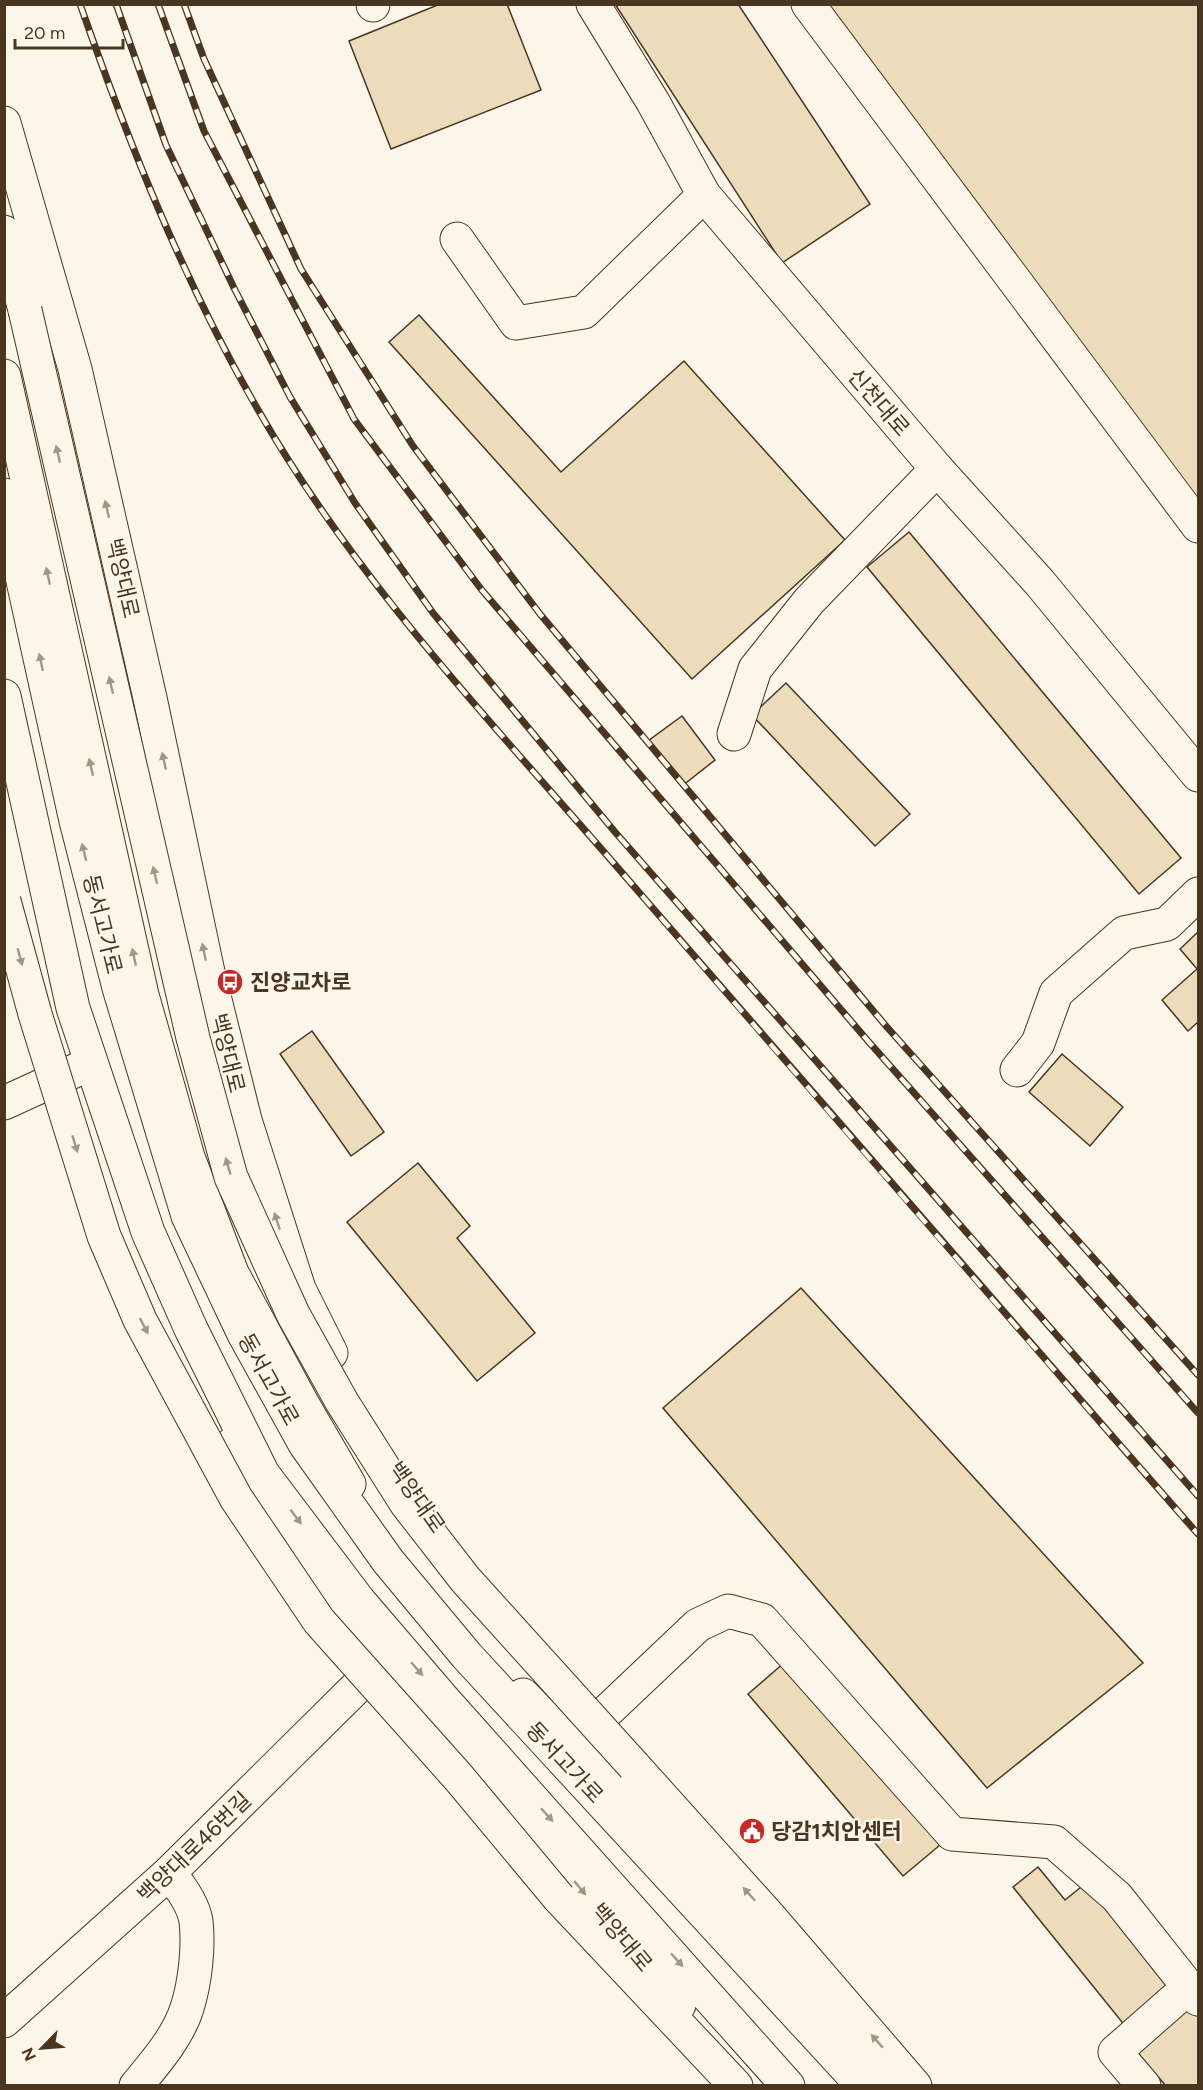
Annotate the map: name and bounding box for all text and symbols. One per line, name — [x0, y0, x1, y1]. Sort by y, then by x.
scale bar — [15, 12, 123, 50]
text: 20 m — [24, 22, 65, 44]
street label: 신천대로 — [842, 363, 915, 442]
one-way arrow — [53, 445, 62, 464]
one-way arrow — [102, 500, 112, 518]
street label: 백양대로 — [100, 536, 145, 621]
one-way arrow — [43, 567, 52, 586]
one-way arrow — [36, 652, 46, 671]
one-way arrow — [106, 675, 115, 694]
one-way arrow — [159, 751, 168, 770]
one-way arrow — [86, 757, 96, 776]
one-way arrow — [79, 843, 89, 861]
one-way arrow — [150, 865, 159, 884]
street label: 동서고가로 — [77, 872, 128, 976]
one-way arrow — [199, 942, 208, 961]
one-way arrow — [129, 947, 138, 966]
one-way arrow — [16, 948, 25, 966]
bus stop icon: 진양교차로 — [215, 967, 245, 997]
place label: 진양교차로 — [250, 969, 351, 996]
street label: 백양대로 — [205, 1011, 250, 1096]
one-way arrow — [71, 1135, 80, 1153]
one-way arrow — [223, 1157, 232, 1175]
one-way arrow — [272, 1212, 282, 1230]
one-way arrow — [139, 1318, 148, 1335]
street label: 동서고가로 — [232, 1328, 305, 1430]
street label: 백양대로 — [382, 1456, 451, 1538]
one-way arrow — [290, 1508, 302, 1524]
one-way arrow — [410, 1661, 423, 1676]
street label: 동서고가로 — [520, 1716, 609, 1809]
street label: 백양대로46번길 — [132, 1786, 257, 1908]
one-way arrow — [540, 1807, 553, 1822]
public building icon: 당감1치안센터 — [737, 1816, 767, 1846]
place label: 당감1치안센터 — [771, 1818, 902, 1845]
one-way arrow — [573, 1880, 586, 1895]
one-way arrow — [743, 1887, 756, 1902]
street label: 백양대로 — [585, 1898, 658, 1977]
one-way arrow — [670, 1953, 684, 1968]
north arrow — [12, 2018, 72, 2078]
one-way arrow — [871, 2034, 884, 2049]
text: N — [18, 2045, 40, 2064]

